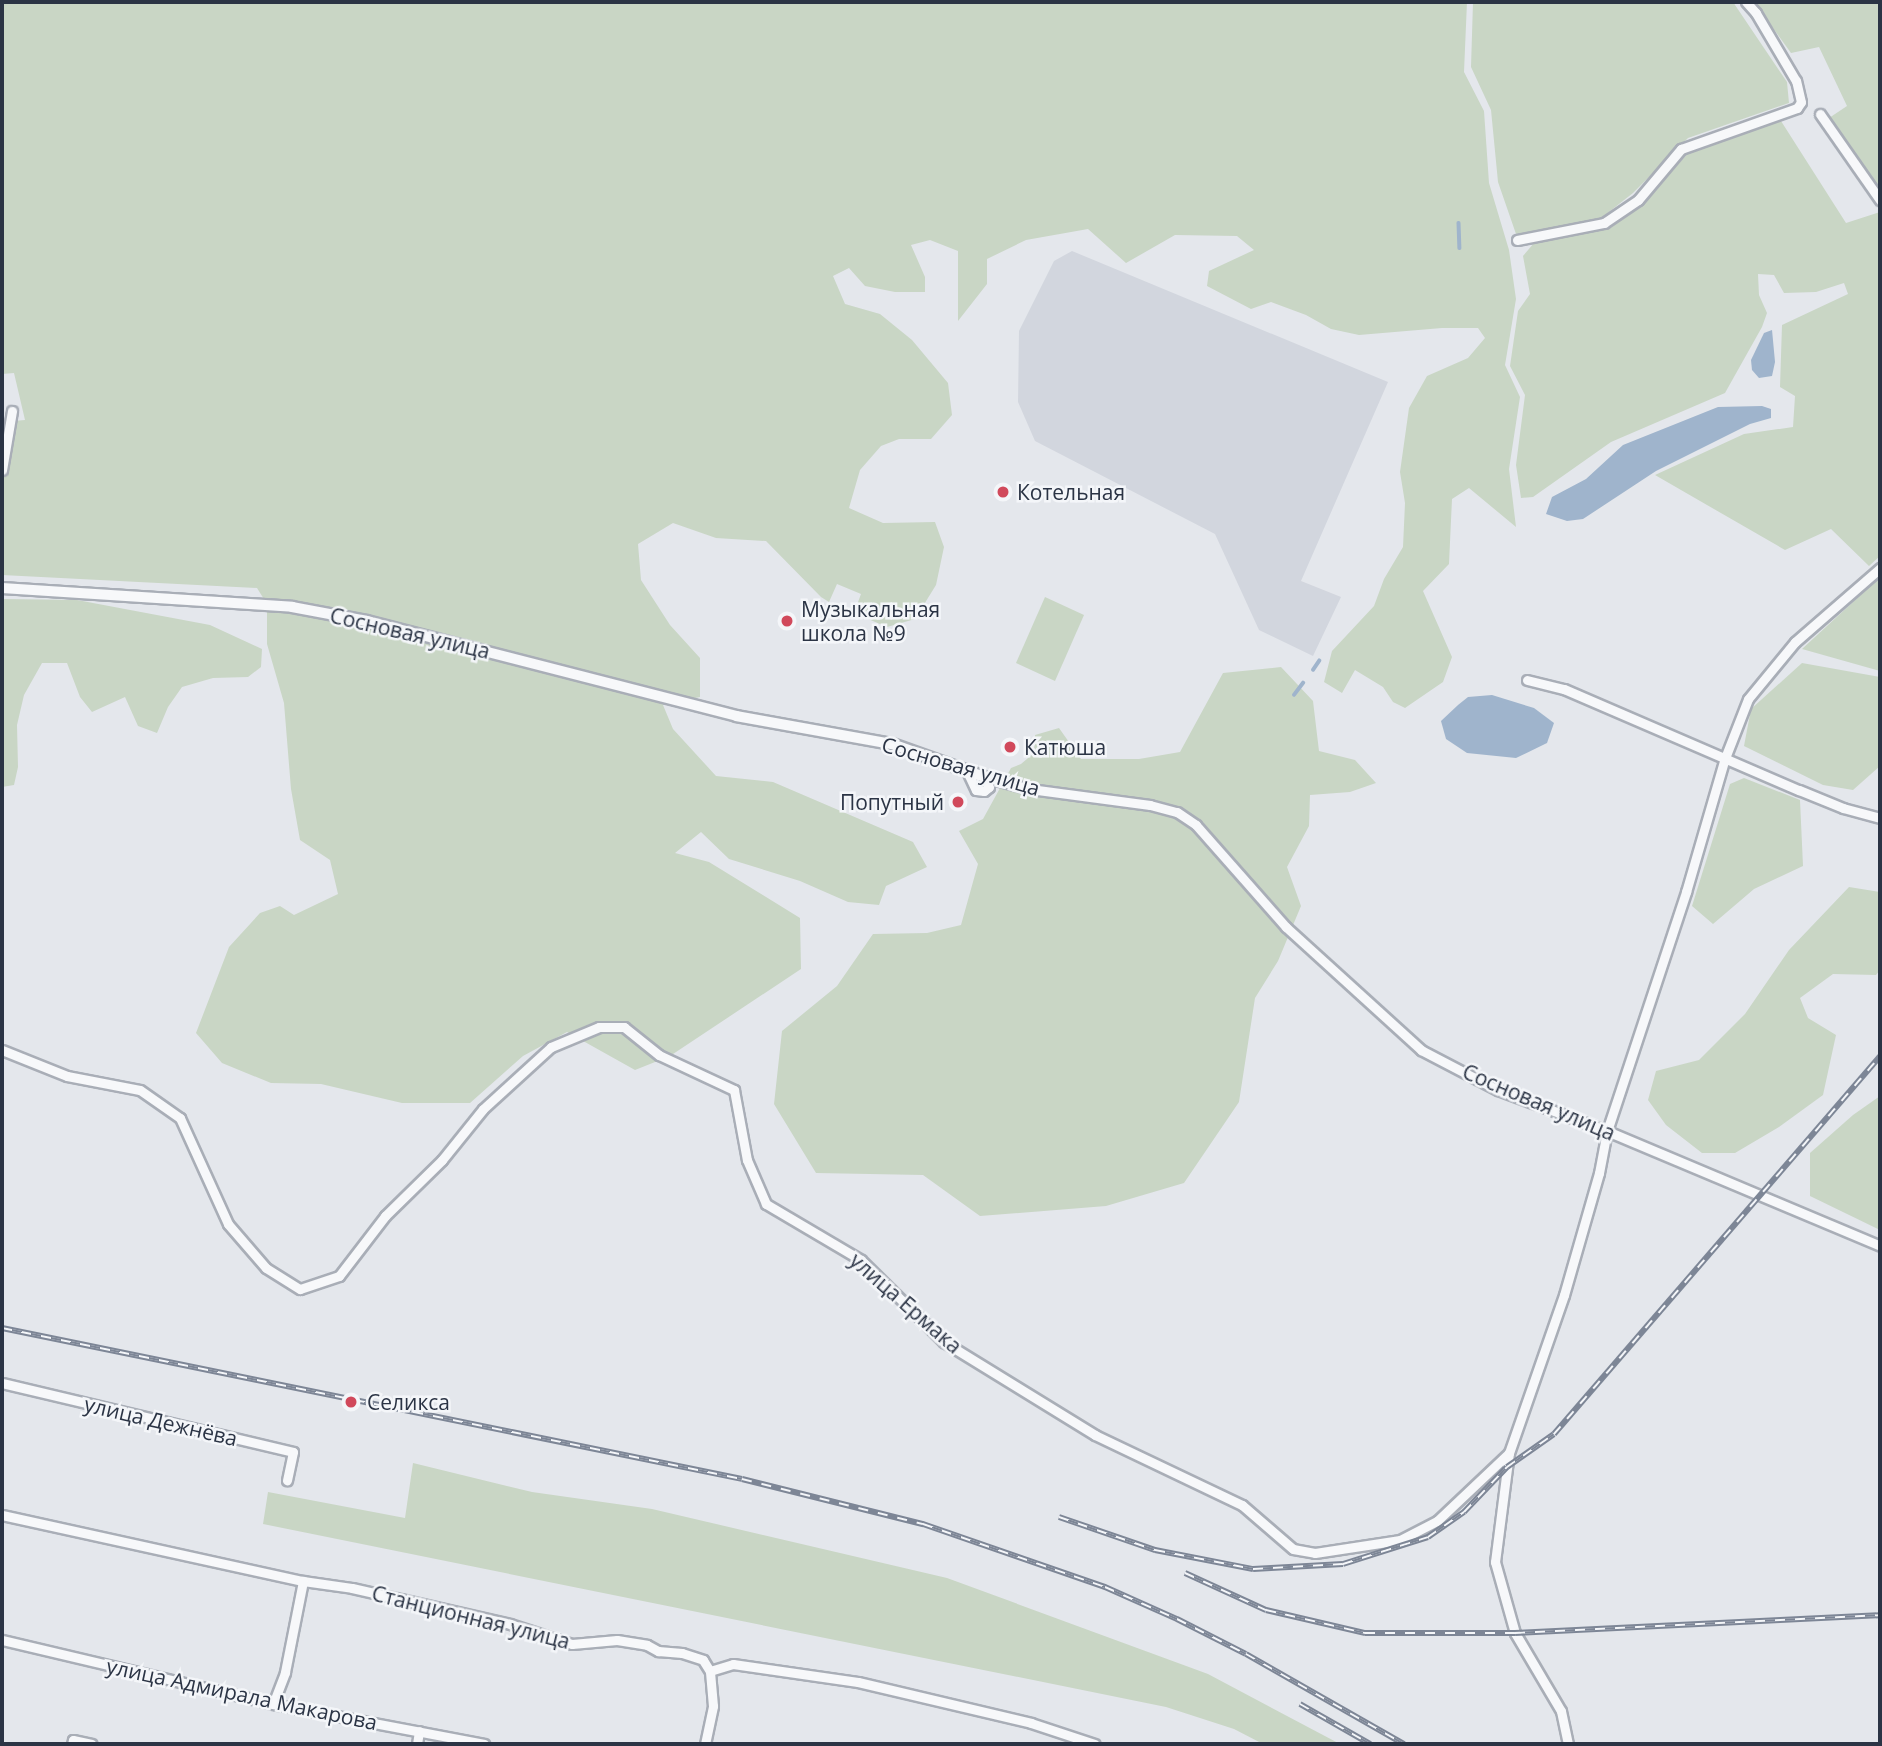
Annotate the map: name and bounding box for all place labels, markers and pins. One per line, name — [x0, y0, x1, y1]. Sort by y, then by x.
place label: Котельная — [1017, 479, 1125, 505]
marker: Котельная — [995, 484, 1011, 500]
place label: Музыкальная школа №9 — [801, 596, 940, 646]
marker: Музыкальная школа №9 — [779, 613, 795, 629]
place label: Катюша — [1024, 734, 1106, 760]
marker: Катюша — [1002, 739, 1018, 755]
place label: Попутный — [840, 789, 944, 815]
marker: Попутный — [950, 794, 966, 810]
place label: Селикса — [367, 1389, 450, 1415]
marker: Селикса — [341, 1392, 361, 1412]

